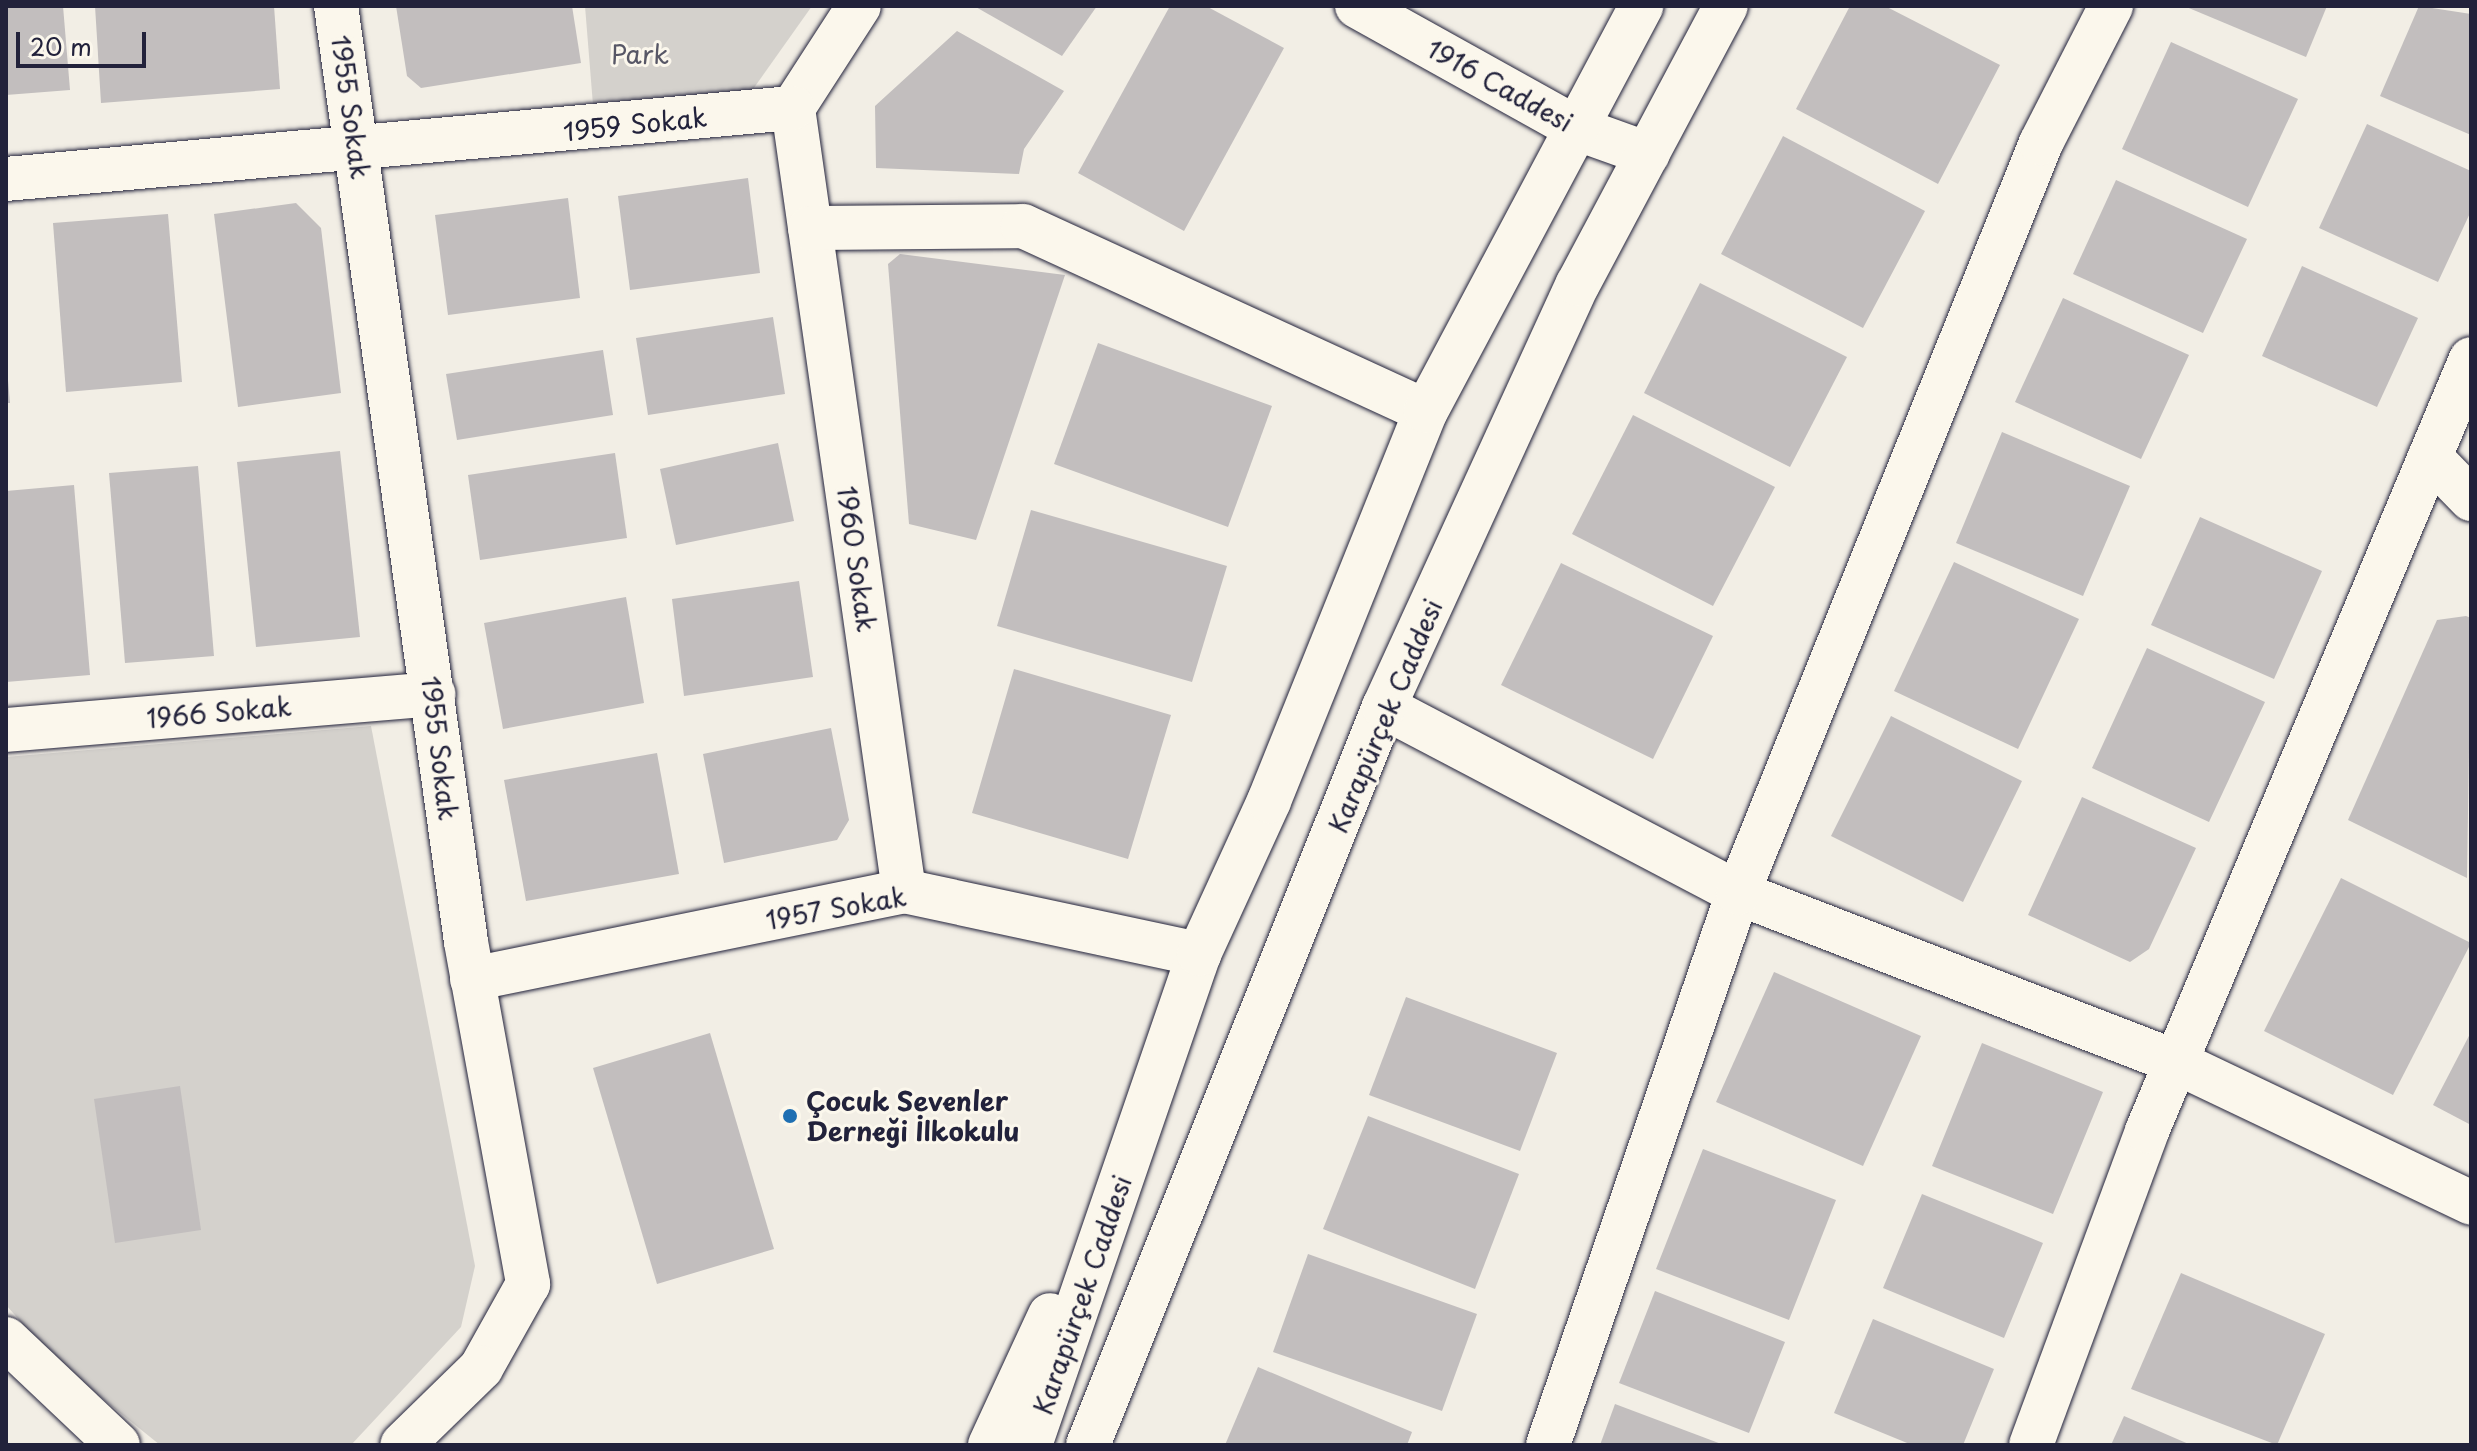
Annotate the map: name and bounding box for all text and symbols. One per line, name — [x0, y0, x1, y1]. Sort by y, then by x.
scale bar — [20, 16, 150, 66]
text: 20 m — [30, 28, 92, 64]
street label: 1955 Sokak — [325, 32, 377, 182]
street label: 1916 Caddesi — [1421, 32, 1579, 138]
park label: Park — [611, 38, 669, 70]
street label: 1959 Sokak — [561, 101, 709, 147]
street label: 1960 Sokak — [831, 483, 883, 635]
street label: Karapürçek Caddesi — [1322, 595, 1448, 837]
street label: 1955 Sokak — [416, 673, 464, 823]
street label: 1966 Sokak — [144, 690, 294, 734]
street label: 1957 Sokak — [763, 880, 909, 936]
place label: Çocuk Sevenler Derneği İlkokulu — [806, 1085, 1022, 1146]
marker: Çocuk Sevenler Derneği İlkokulu — [781, 1107, 799, 1125]
street label: Karapürçek Caddesi — [1027, 1172, 1137, 1418]

